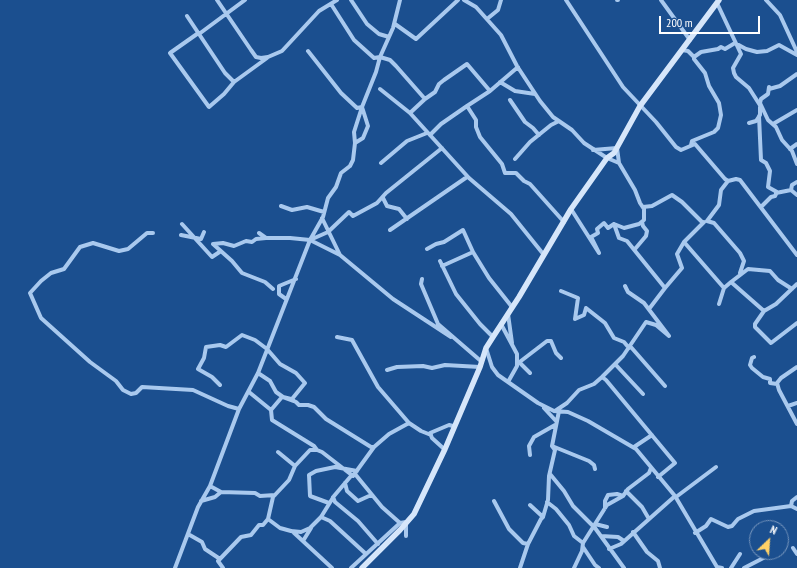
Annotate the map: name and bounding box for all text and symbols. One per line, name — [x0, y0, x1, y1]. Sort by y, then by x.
scale bar — [661, 8, 762, 34]
text: 200 m — [666, 15, 693, 30]
north arrow — [749, 520, 789, 560]
text: N — [768, 522, 779, 538]

